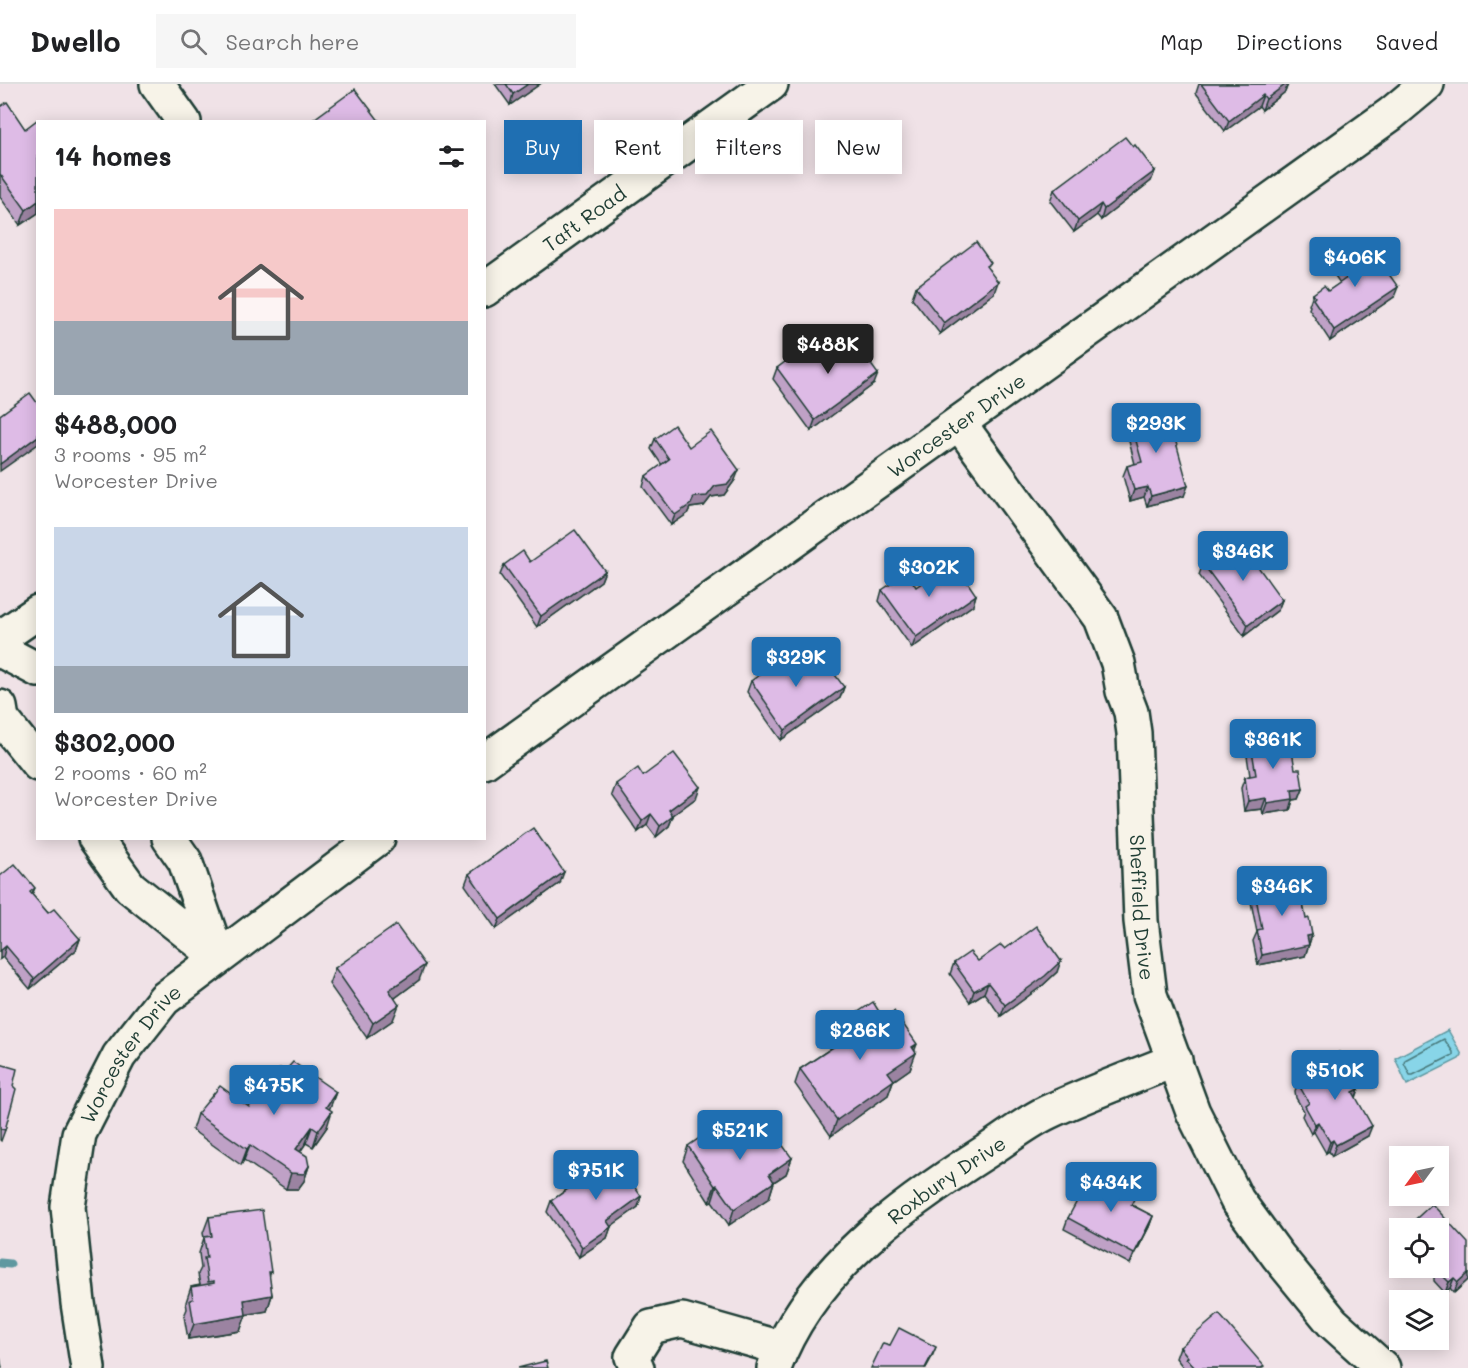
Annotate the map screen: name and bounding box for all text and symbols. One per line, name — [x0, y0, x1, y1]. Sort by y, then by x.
search box — [156, 14, 576, 68]
text: Dwello — [30, 23, 120, 59]
icon: search — [177, 25, 210, 58]
text: Search here — [225, 27, 359, 56]
text: Map — [1160, 28, 1203, 55]
text: Directions — [1236, 28, 1343, 55]
text: Saved — [1376, 28, 1438, 55]
chip: Buy — [504, 120, 582, 174]
chip: Rent — [594, 120, 683, 174]
chip: Filters — [695, 120, 803, 174]
chip: New — [815, 120, 902, 174]
text: 14 homes — [54, 139, 172, 173]
icon: filters — [435, 140, 468, 173]
street label: Taft Road — [537, 180, 631, 257]
pin: $406K — [1313, 237, 1397, 288]
text: $406K — [1323, 243, 1387, 269]
icon: home — [207, 248, 315, 356]
pin: $488K — [786, 324, 870, 375]
text: $488K — [797, 330, 860, 356]
street label: Worcester Drive — [882, 367, 1030, 483]
pin: $293K — [1114, 403, 1198, 454]
text: $488,000 — [54, 407, 177, 441]
text: $293K — [1126, 409, 1186, 435]
text: 3 rooms · 95 m² — [54, 441, 206, 467]
text: Worcester Drive — [54, 467, 218, 493]
pin: $346K — [1201, 531, 1285, 582]
text: $346K — [1212, 537, 1274, 563]
pin: $302K — [887, 547, 971, 598]
text: $302K — [898, 553, 960, 579]
icon: home — [207, 566, 315, 674]
pin: $329K — [754, 637, 838, 688]
text: $329K — [766, 643, 826, 669]
pin: $361K — [1231, 719, 1315, 770]
text: $302,000 — [54, 725, 175, 759]
text: $361K — [1244, 725, 1302, 751]
text: 2 rooms · 60 m² — [54, 759, 207, 785]
text: Worcester Drive — [54, 785, 218, 811]
street label: Sheffield Drive — [1125, 834, 1161, 982]
pin: $346K — [1240, 866, 1324, 917]
text: $346K — [1251, 872, 1313, 898]
street label: Worcester Drive — [74, 978, 186, 1128]
pin: $286K — [818, 1010, 902, 1061]
text: $286K — [829, 1016, 891, 1042]
pin: $510K — [1293, 1050, 1377, 1101]
text: $510K — [1306, 1056, 1364, 1082]
pin: $475K — [232, 1065, 316, 1116]
text: $475K — [243, 1071, 305, 1097]
pin: $521K — [698, 1110, 782, 1161]
text: $521K — [711, 1116, 769, 1142]
street label: Roxbury Drive — [882, 1129, 1010, 1229]
north arrow — [1389, 1146, 1449, 1206]
map controls — [1389, 1146, 1449, 1350]
pin: $751K — [554, 1150, 638, 1201]
text: $751K — [567, 1156, 625, 1182]
pin: $434K — [1069, 1162, 1153, 1213]
text: $434K — [1080, 1168, 1142, 1194]
button: locate — [1389, 1218, 1449, 1278]
button: layers — [1389, 1290, 1449, 1350]

